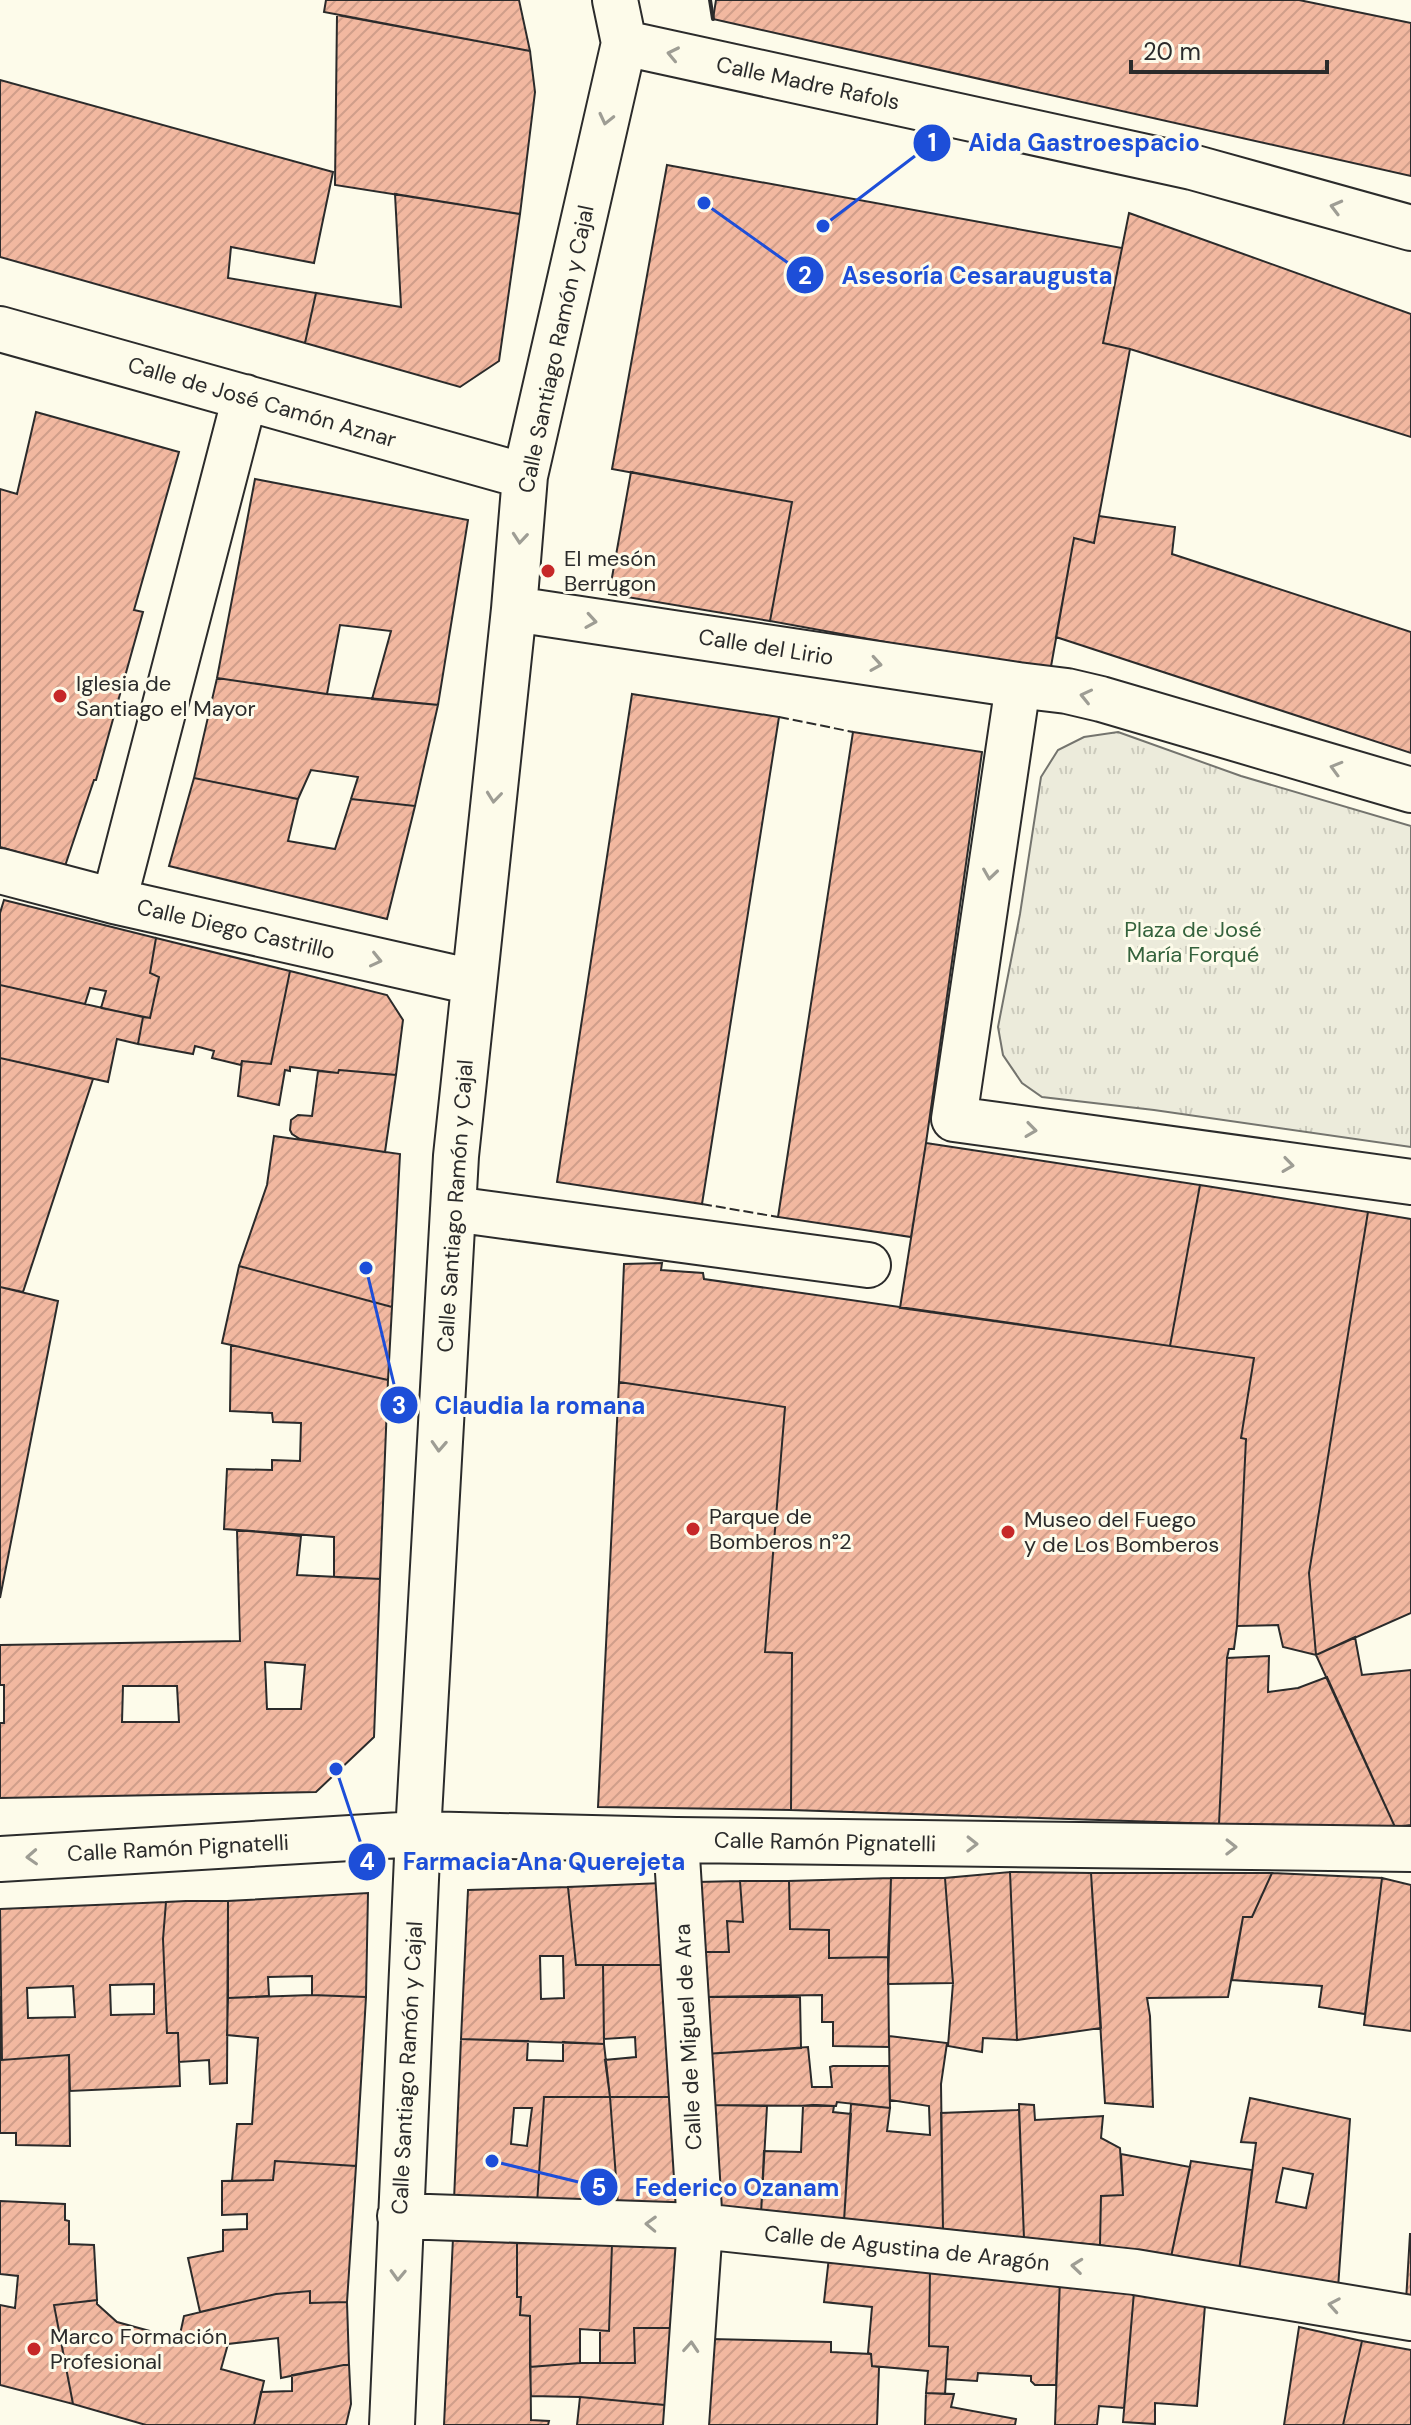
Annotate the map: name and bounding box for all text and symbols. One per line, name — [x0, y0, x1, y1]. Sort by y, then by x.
scale bar — [1131, 24, 1327, 74]
text: 20 m — [1143, 36, 1201, 67]
one-way arrow — [667, 46, 681, 63]
street label: Calle Madre Rafols — [714, 49, 902, 117]
one-way arrow — [598, 112, 615, 126]
callout: Aida Gastroespacio — [912, 119, 1216, 167]
text: 1 — [928, 127, 936, 158]
text: Aida Gastroespacio — [968, 127, 1200, 158]
one-way arrow — [1329, 200, 1343, 216]
street label: Calle Santiago Ramón y Cajal — [511, 202, 601, 496]
callout: Asesoría Cesaraugusta — [785, 251, 1128, 299]
text: 2 — [798, 260, 812, 291]
text: Asesoría Cesaraugusta — [841, 260, 1113, 291]
street label: Calle de José Camón Aznar — [124, 350, 400, 454]
one-way arrow — [512, 532, 529, 545]
place label: El mesón Berrugon — [564, 544, 656, 598]
marker: El mesón Berrugon — [539, 562, 557, 580]
one-way arrow — [585, 612, 598, 629]
street label: Calle del Lirio — [696, 622, 836, 672]
one-way arrow — [869, 655, 883, 672]
place label: Iglesia de Santiago el Mayor — [76, 669, 256, 723]
marker: Iglesia de Santiago el Mayor — [51, 687, 69, 705]
one-way arrow — [1080, 688, 1094, 705]
one-way arrow — [1330, 761, 1344, 777]
one-way arrow — [485, 791, 502, 804]
one-way arrow — [982, 867, 999, 881]
street label: Calle Diego Castrillo — [134, 892, 338, 966]
park label: Plaza de José María Forqué — [1124, 915, 1262, 969]
one-way arrow — [368, 951, 382, 968]
street label: Calle Santiago Ramón y Cajal — [430, 1058, 480, 1354]
one-way arrow — [1025, 1121, 1038, 1138]
one-way arrow — [1282, 1156, 1295, 1173]
callout: Claudia la romana — [379, 1381, 661, 1429]
text: 3 — [392, 1390, 406, 1421]
text: Claudia la romana — [435, 1390, 645, 1421]
one-way arrow — [431, 1440, 448, 1453]
place label: Parque de Bomberos n°2 — [709, 1502, 852, 1556]
place label: Museo del Fuego y de Los Bomberos — [1024, 1505, 1219, 1559]
marker: Parque de Bomberos n°2 — [684, 1520, 702, 1538]
marker: Museo del Fuego y de Los Bomberos — [999, 1523, 1017, 1541]
street label: Calle Ramón Pignatelli — [714, 1826, 936, 1858]
street label: Calle Ramón Pignatelli — [66, 1828, 290, 1868]
one-way arrow — [966, 1835, 979, 1853]
callout: Farmacia Ana Querejeta — [347, 1838, 701, 1886]
one-way arrow — [1225, 1838, 1238, 1856]
text: 4 — [359, 1846, 375, 1877]
text: Farmacia Ana Querejeta — [403, 1846, 685, 1877]
one-way arrow — [25, 1848, 38, 1865]
street label: Calle Santiago Ramón y Cajal — [385, 1921, 429, 2215]
street label: Calle de Miguel de Ara — [668, 1923, 708, 2151]
callout: Federico Ozanam — [579, 2163, 856, 2211]
text: 5 — [592, 2172, 606, 2203]
text: Federico Ozanam — [635, 2172, 839, 2203]
one-way arrow — [644, 2216, 657, 2233]
street label: Calle de Agustina de Aragón — [763, 2219, 1051, 2277]
one-way arrow — [1070, 2257, 1083, 2274]
one-way arrow — [389, 2269, 406, 2282]
one-way arrow — [1327, 2298, 1341, 2315]
place label: Marco Formación Profesional — [50, 2322, 227, 2376]
marker: Marco Formación Profesional — [25, 2340, 43, 2358]
one-way arrow — [683, 2340, 700, 2353]

